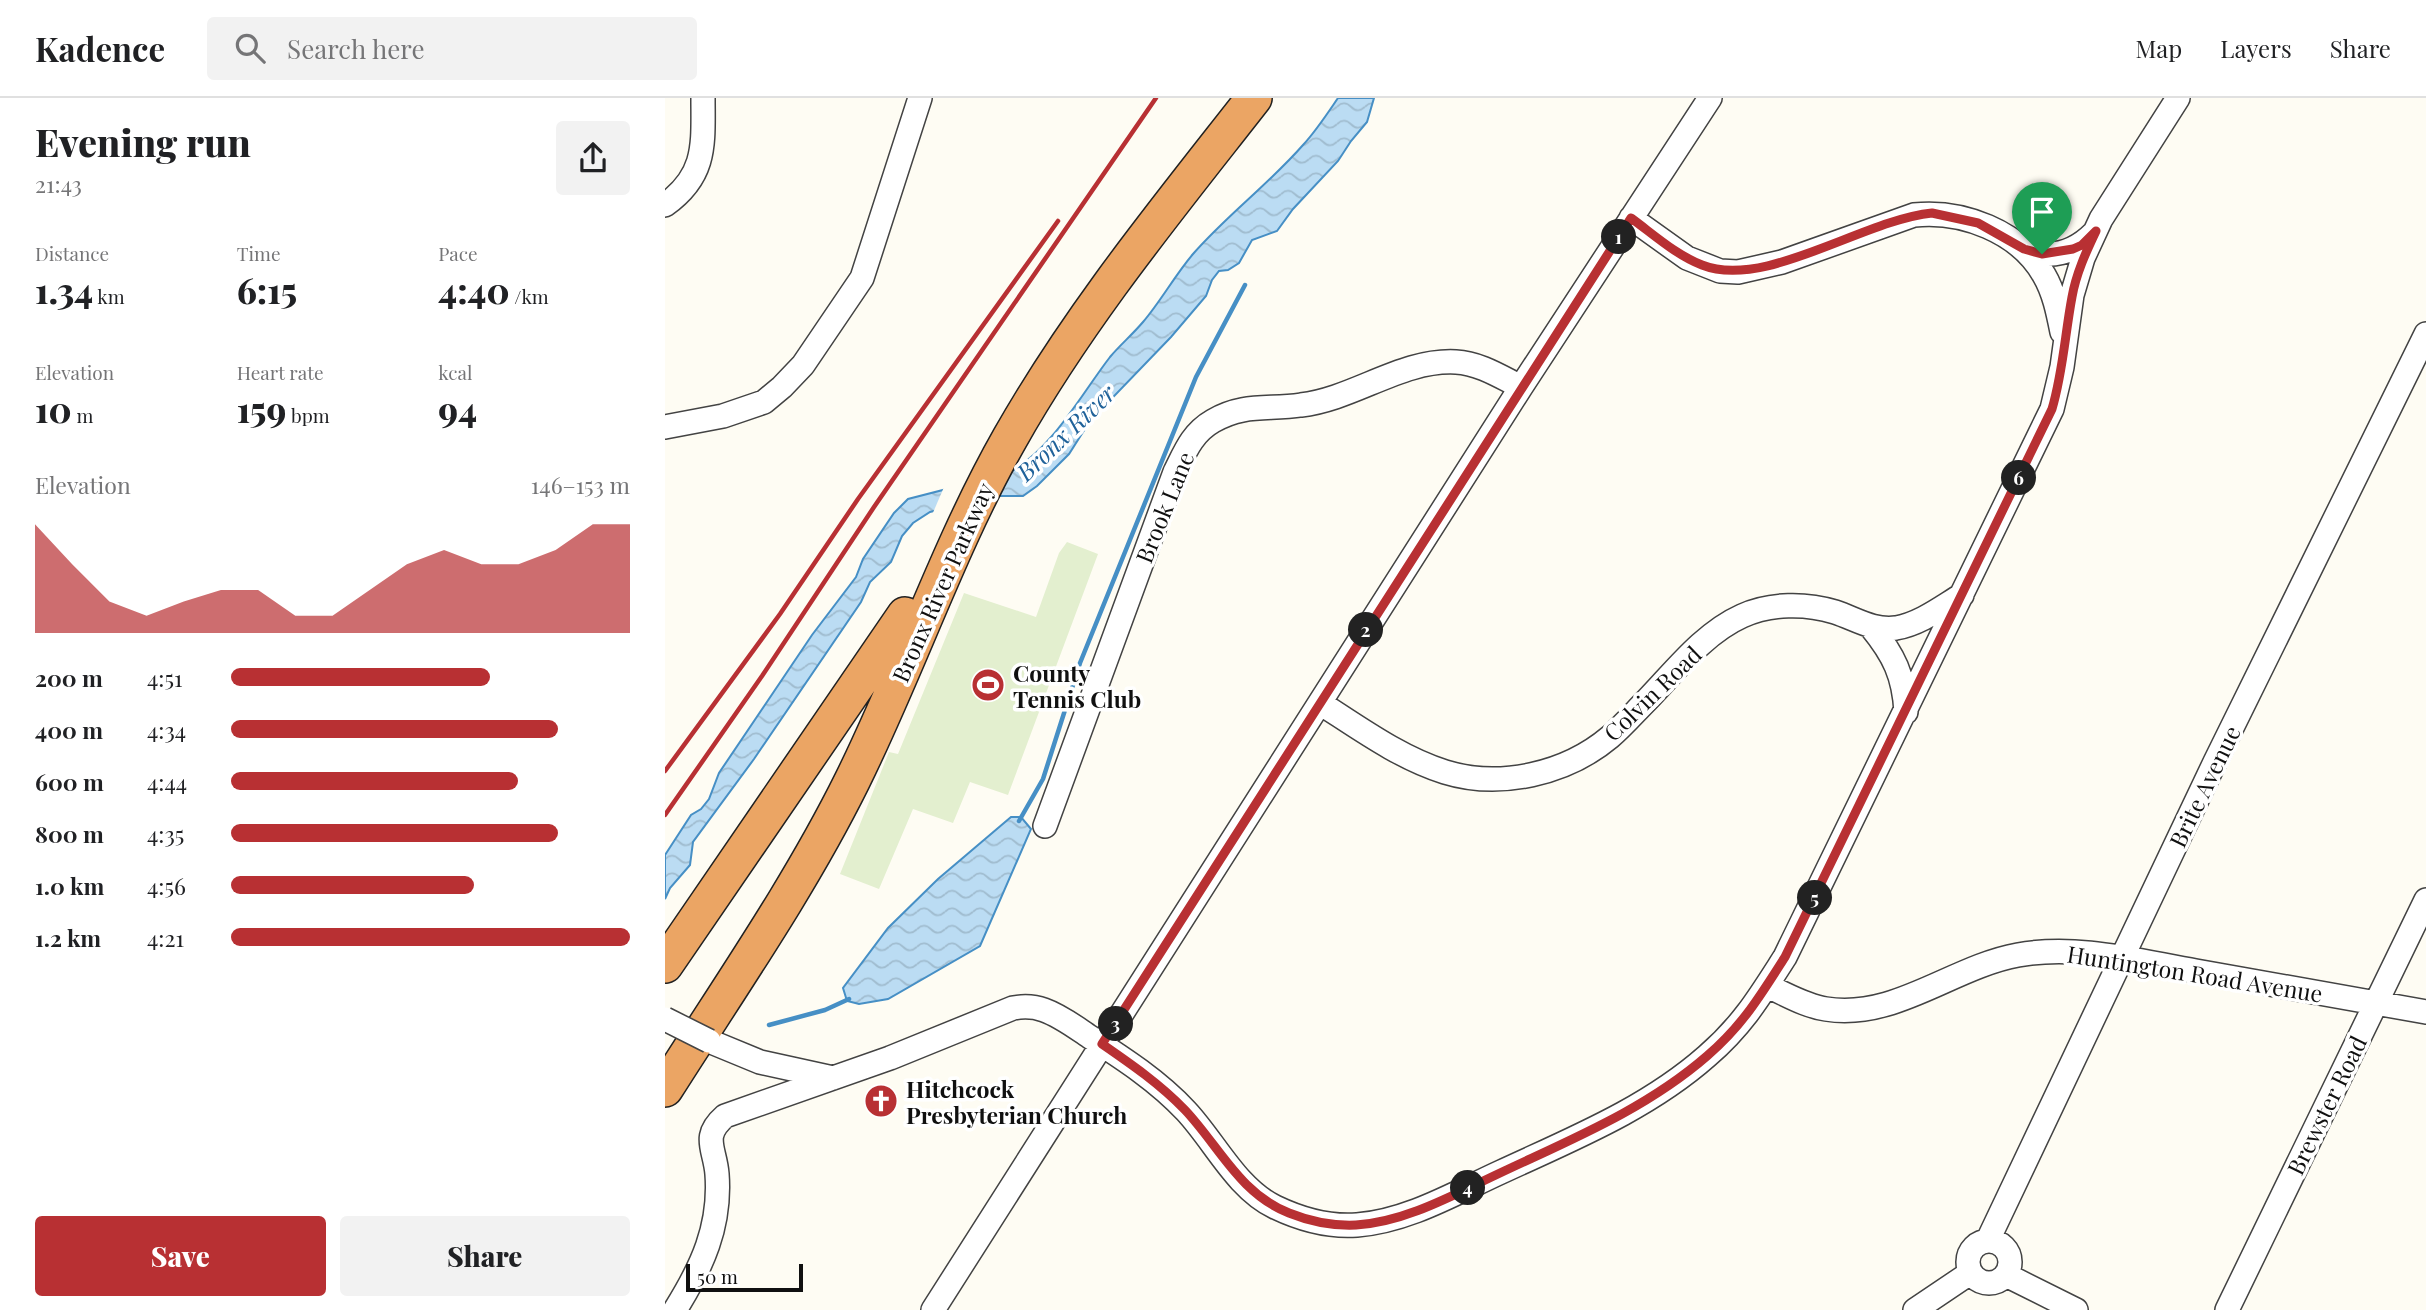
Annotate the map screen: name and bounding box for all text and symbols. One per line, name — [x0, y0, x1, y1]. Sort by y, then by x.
search box — [207, 17, 697, 80]
text: Kadence — [35, 26, 165, 70]
icon: search — [231, 29, 269, 67]
text: Search here — [287, 31, 425, 66]
text: Map — [2136, 32, 2182, 64]
text: Layers — [2220, 32, 2292, 64]
text: Share — [2330, 32, 2391, 64]
text: Evening run — [35, 116, 251, 167]
button: share — [556, 121, 630, 195]
text: 21:43 — [35, 168, 82, 199]
pin — [2012, 182, 2072, 254]
icon: arrive — [2023, 193, 2061, 231]
pin: 1 — [1601, 220, 1637, 254]
text: 1 — [1615, 223, 1622, 249]
text: Distance — [35, 240, 109, 266]
text: Time — [237, 240, 281, 266]
text: Pace — [438, 240, 478, 266]
text: 1.34 — [35, 266, 93, 313]
text: 6:15 — [237, 266, 297, 313]
text: 4:40 — [438, 266, 510, 313]
text: km — [93, 283, 125, 309]
text: /km — [510, 283, 549, 309]
text: Elevation — [35, 359, 114, 385]
text: Heart rate — [237, 359, 324, 385]
text: kcal — [438, 359, 472, 385]
water label: Bronx River — [1008, 376, 1122, 488]
text: 10 — [35, 385, 72, 432]
text: 159 — [237, 385, 286, 432]
text: 94 — [438, 385, 477, 432]
text: m — [72, 402, 93, 428]
text: bpm — [286, 402, 330, 428]
street label: Brook Lane — [1128, 447, 1200, 567]
pin: 6 — [2001, 460, 2037, 496]
text: 6 — [2013, 464, 2024, 490]
text: Elevation — [35, 469, 131, 500]
text: 146–153 m — [531, 469, 630, 500]
street label: Bronx River Parkway — [884, 477, 1000, 687]
pin: 2 — [1349, 612, 1383, 648]
text: 2 — [1361, 616, 1370, 642]
street label: Colvin Road — [1596, 639, 1708, 747]
place label: County Tennis Club — [1013, 657, 1141, 714]
text: 200 m — [35, 662, 103, 693]
text: 4:51 — [147, 662, 183, 693]
sports icon: County Tennis Club — [969, 666, 1007, 704]
text: 400 m — [35, 714, 103, 745]
text: 4:34 — [147, 714, 186, 745]
street label: Brite Avenue — [2161, 720, 2247, 852]
text: 600 m — [35, 766, 104, 797]
text: 4:44 — [147, 766, 187, 797]
text: 800 m — [35, 818, 104, 849]
text: 4:35 — [147, 818, 184, 849]
text: 1.0 km — [35, 870, 104, 901]
text: 4:56 — [147, 870, 186, 901]
pin: 5 — [1797, 880, 1833, 916]
text: 5 — [1810, 884, 1819, 910]
text: 1.2 km — [35, 922, 101, 953]
text: 4:21 — [147, 922, 184, 953]
street label: Huntington Road Avenue — [2065, 937, 2325, 1009]
pin: 3 — [1099, 1006, 1133, 1042]
text: 3 — [1111, 1010, 1120, 1036]
street label: Brewster Road — [2279, 1030, 2373, 1180]
place label: Hitchcock Presbyterian Church — [906, 1073, 1127, 1130]
church icon: Hitchcock Presbyterian Church — [862, 1082, 900, 1120]
pin: 4 — [1451, 1170, 1485, 1206]
text: 4 — [1462, 1174, 1473, 1200]
button: Save — [35, 1216, 326, 1296]
button: Share — [340, 1216, 630, 1296]
scale bar — [686, 1261, 803, 1293]
text: 50 m — [697, 1263, 738, 1289]

